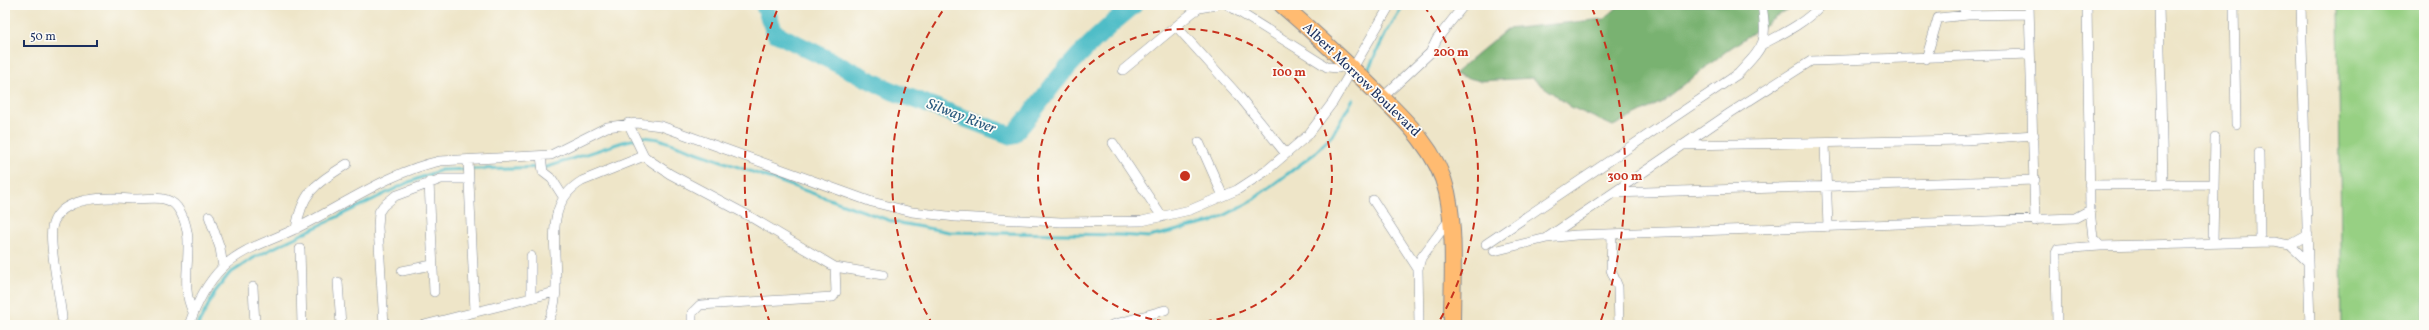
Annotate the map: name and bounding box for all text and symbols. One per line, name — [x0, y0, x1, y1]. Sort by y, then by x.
street label: Albert Morrow Boulevard — [1298, 19, 1424, 142]
scale bar — [24, 22, 97, 48]
text: 50 m — [30, 29, 56, 45]
text: 200 m — [1433, 45, 1469, 61]
text: 100 m — [1272, 65, 1306, 81]
water label: Silway River — [923, 94, 999, 140]
centre of rings — [1178, 169, 1192, 183]
text: 300 m — [1608, 169, 1643, 185]

